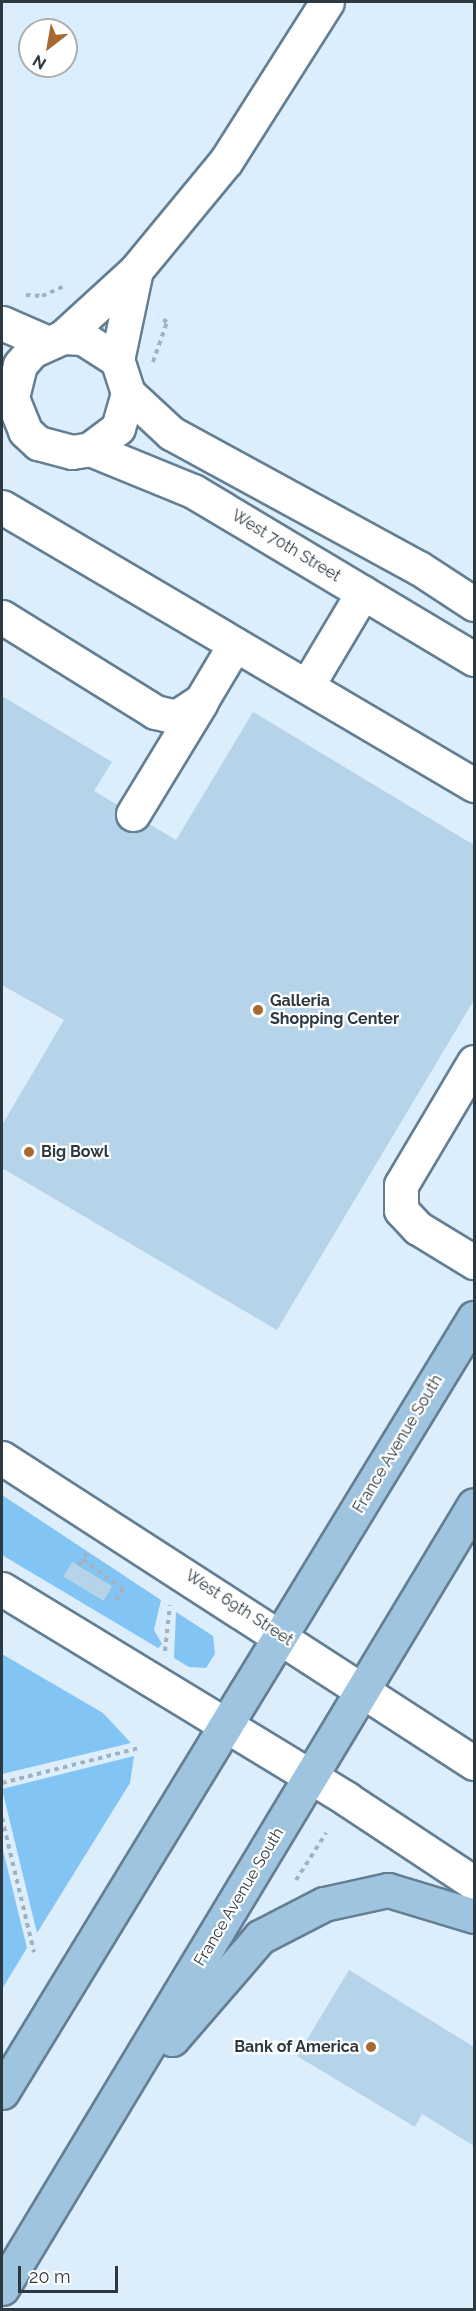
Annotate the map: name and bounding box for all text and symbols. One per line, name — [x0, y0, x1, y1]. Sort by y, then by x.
north arrow — [18, 18, 78, 78]
text: N — [29, 51, 50, 73]
street label: West 70th Street — [228, 506, 344, 586]
place label: Galleria Shopping Center — [270, 991, 399, 1029]
marker: Galleria Shopping Center — [251, 1003, 265, 1017]
place label: Big Bowl — [41, 1142, 109, 1162]
marker: Big Bowl — [22, 1145, 36, 1159]
street label: France Avenue South — [349, 1371, 447, 1517]
street label: West 69th Street — [182, 1566, 296, 1650]
street label: France Avenue South — [190, 1824, 288, 1970]
place label: Bank of America — [233, 2037, 359, 2057]
marker: Bank of America — [364, 2040, 378, 2054]
scale bar — [21, 2254, 122, 2292]
text: 20 m — [29, 2266, 71, 2287]

